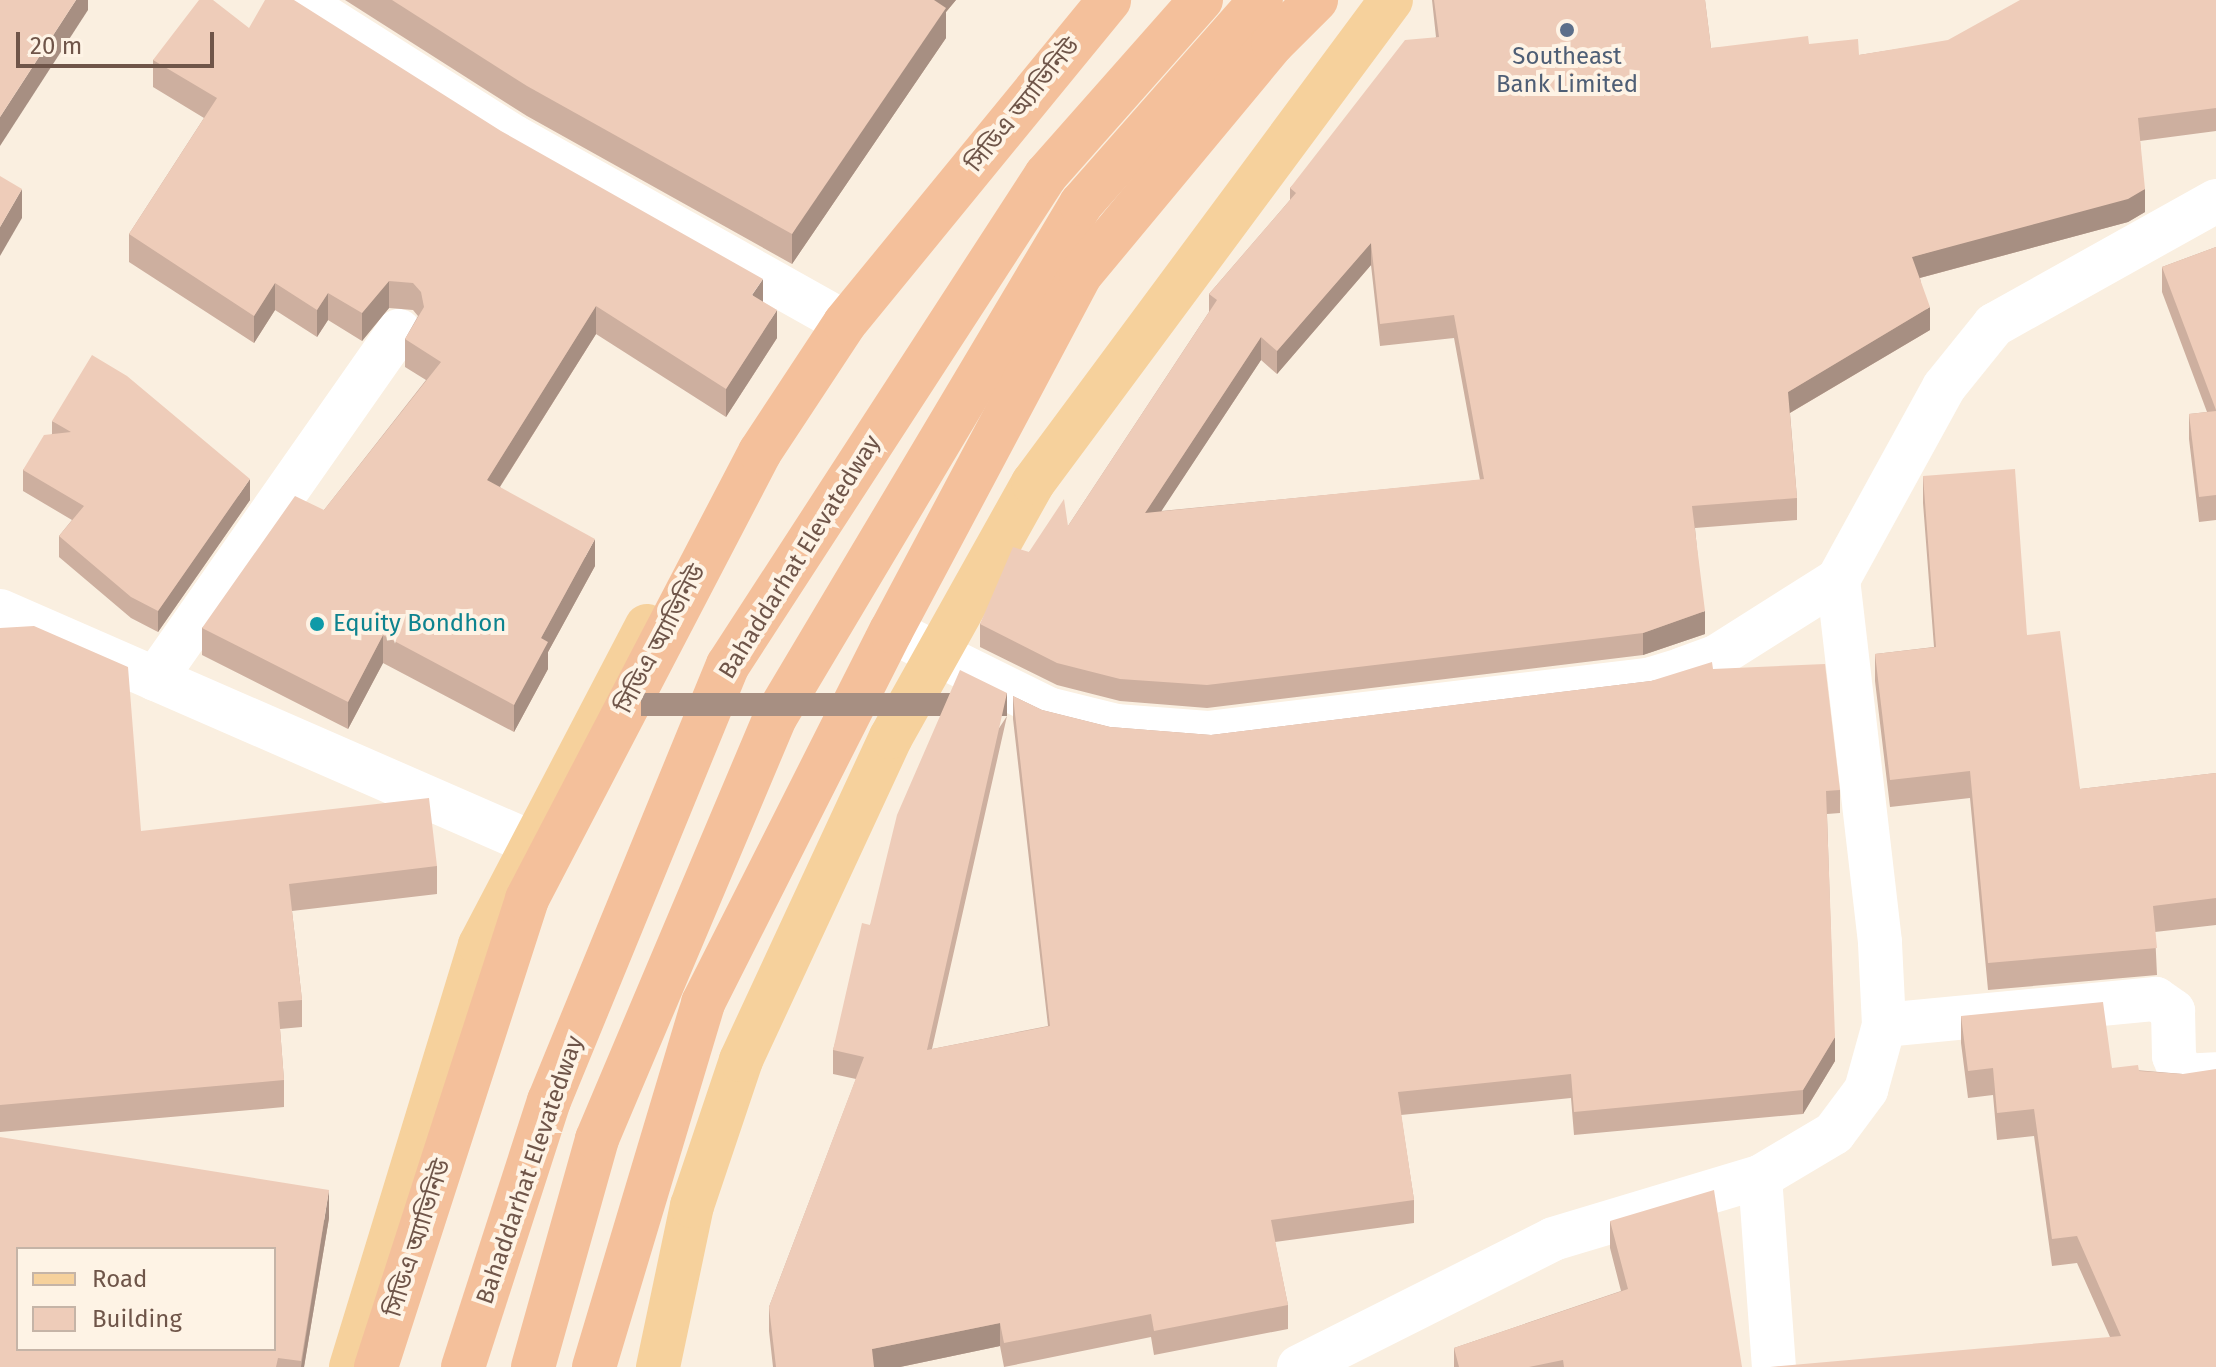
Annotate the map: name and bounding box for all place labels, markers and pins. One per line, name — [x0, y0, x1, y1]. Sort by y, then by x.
marker: Southeast Bank Limited — [1558, 21, 1576, 39]
place label: Southeast Bank Limited — [1496, 43, 1638, 99]
place label: Equity Bondhon — [333, 610, 506, 638]
marker: Equity Bondhon — [308, 615, 326, 633]

